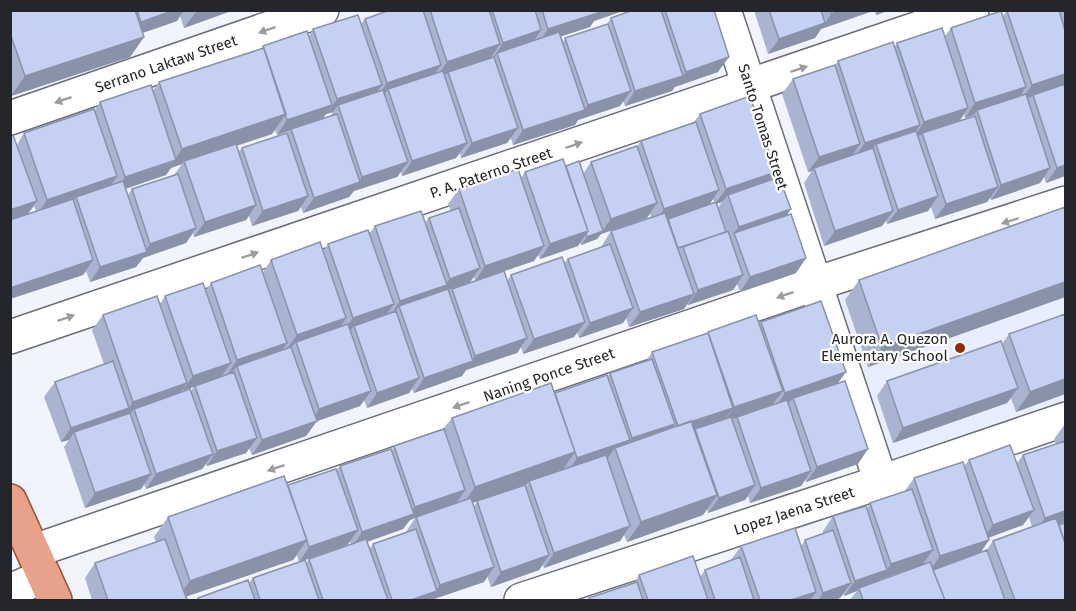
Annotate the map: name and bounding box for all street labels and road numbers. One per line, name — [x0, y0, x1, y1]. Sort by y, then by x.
street label: Serrano Laktaw Street — [93, 31, 240, 97]
street label: Santo Tomas Street — [734, 62, 792, 193]
street label: P. A. Paterno Street — [427, 143, 555, 202]
street label: Naning Ponce Street — [481, 344, 617, 406]
street label: Lopez Jaena Street — [731, 483, 857, 539]

